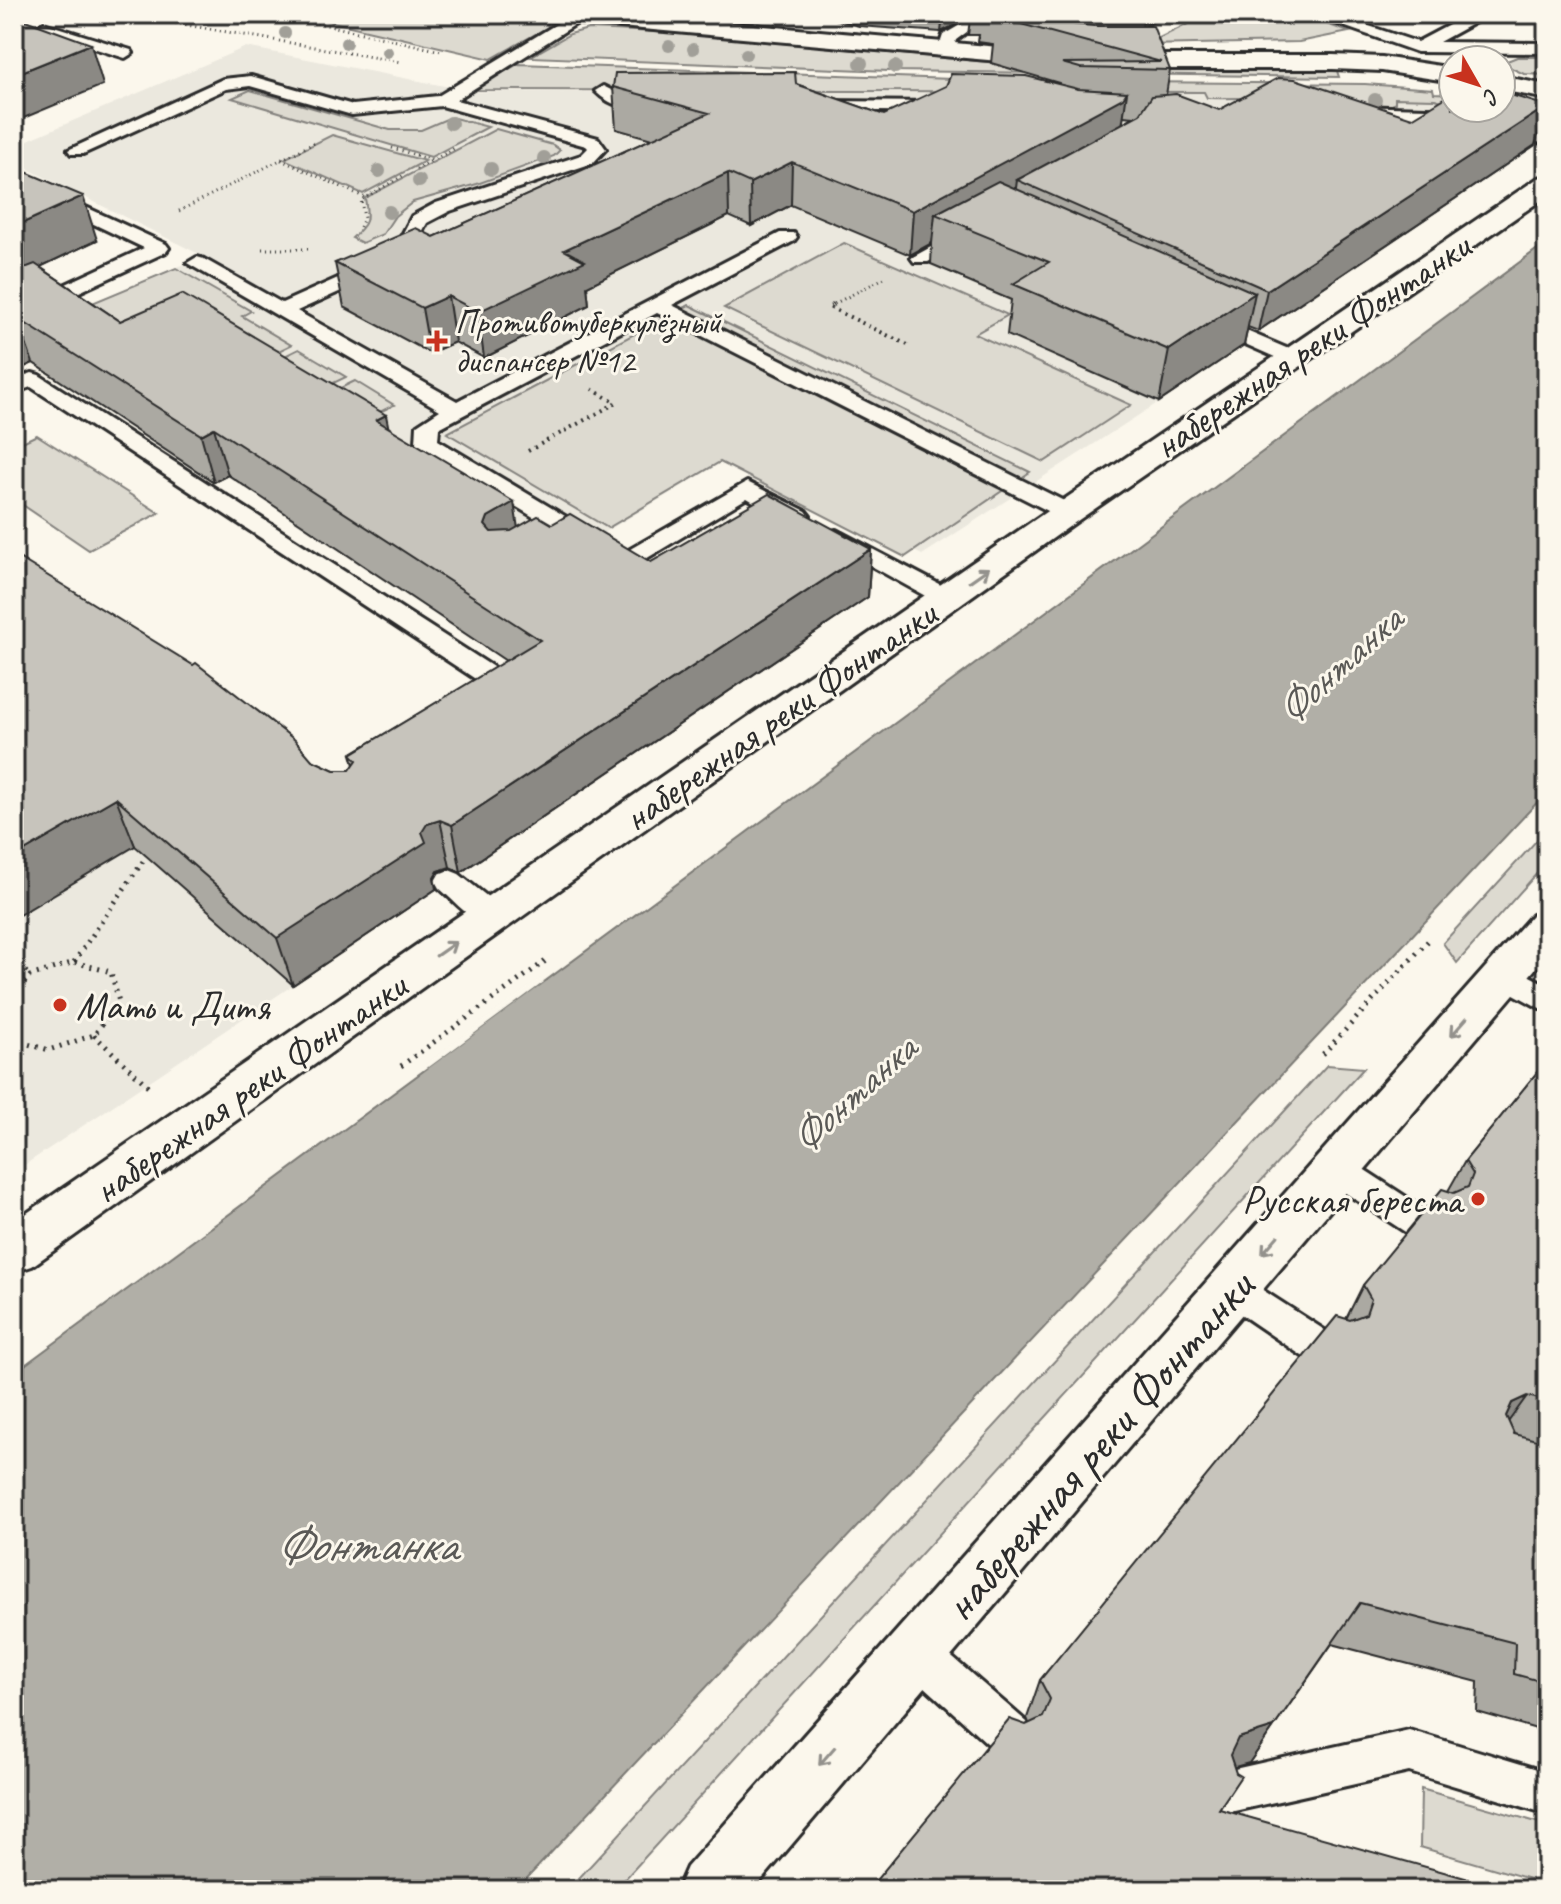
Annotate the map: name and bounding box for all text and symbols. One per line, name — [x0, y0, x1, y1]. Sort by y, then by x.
north arrow — [1437, 44, 1517, 124]
text: С — [1475, 83, 1506, 111]
street label: набережная реки Фонтанки — [1144, 220, 1481, 470]
place label: Противотуберкулёзный диспансер №12 — [455, 300, 723, 382]
marker: Противотуберкулёзный диспансер №12 — [426, 330, 448, 352]
one-way arrow — [968, 567, 990, 583]
street label: набережная реки Фонтанки — [613, 588, 948, 843]
water label: Фонтанка — [1265, 591, 1417, 736]
one-way arrow — [434, 941, 456, 957]
street label: набережная реки Фонтанки — [83, 960, 418, 1215]
place label: Мать и Дитя — [76, 981, 271, 1031]
marker: Мать и Дитя — [51, 996, 69, 1014]
one-way arrow — [1450, 1017, 1468, 1037]
water label: Фонтанка — [779, 1020, 931, 1165]
place label: Русская береста — [1242, 1175, 1466, 1225]
marker: Русская береста — [1469, 1190, 1487, 1208]
one-way arrow — [1261, 1234, 1279, 1255]
street label: набережная реки Фонтанки — [929, 1255, 1269, 1633]
water label: Фонтанка — [275, 1513, 462, 1576]
one-way arrow — [818, 1745, 836, 1765]

